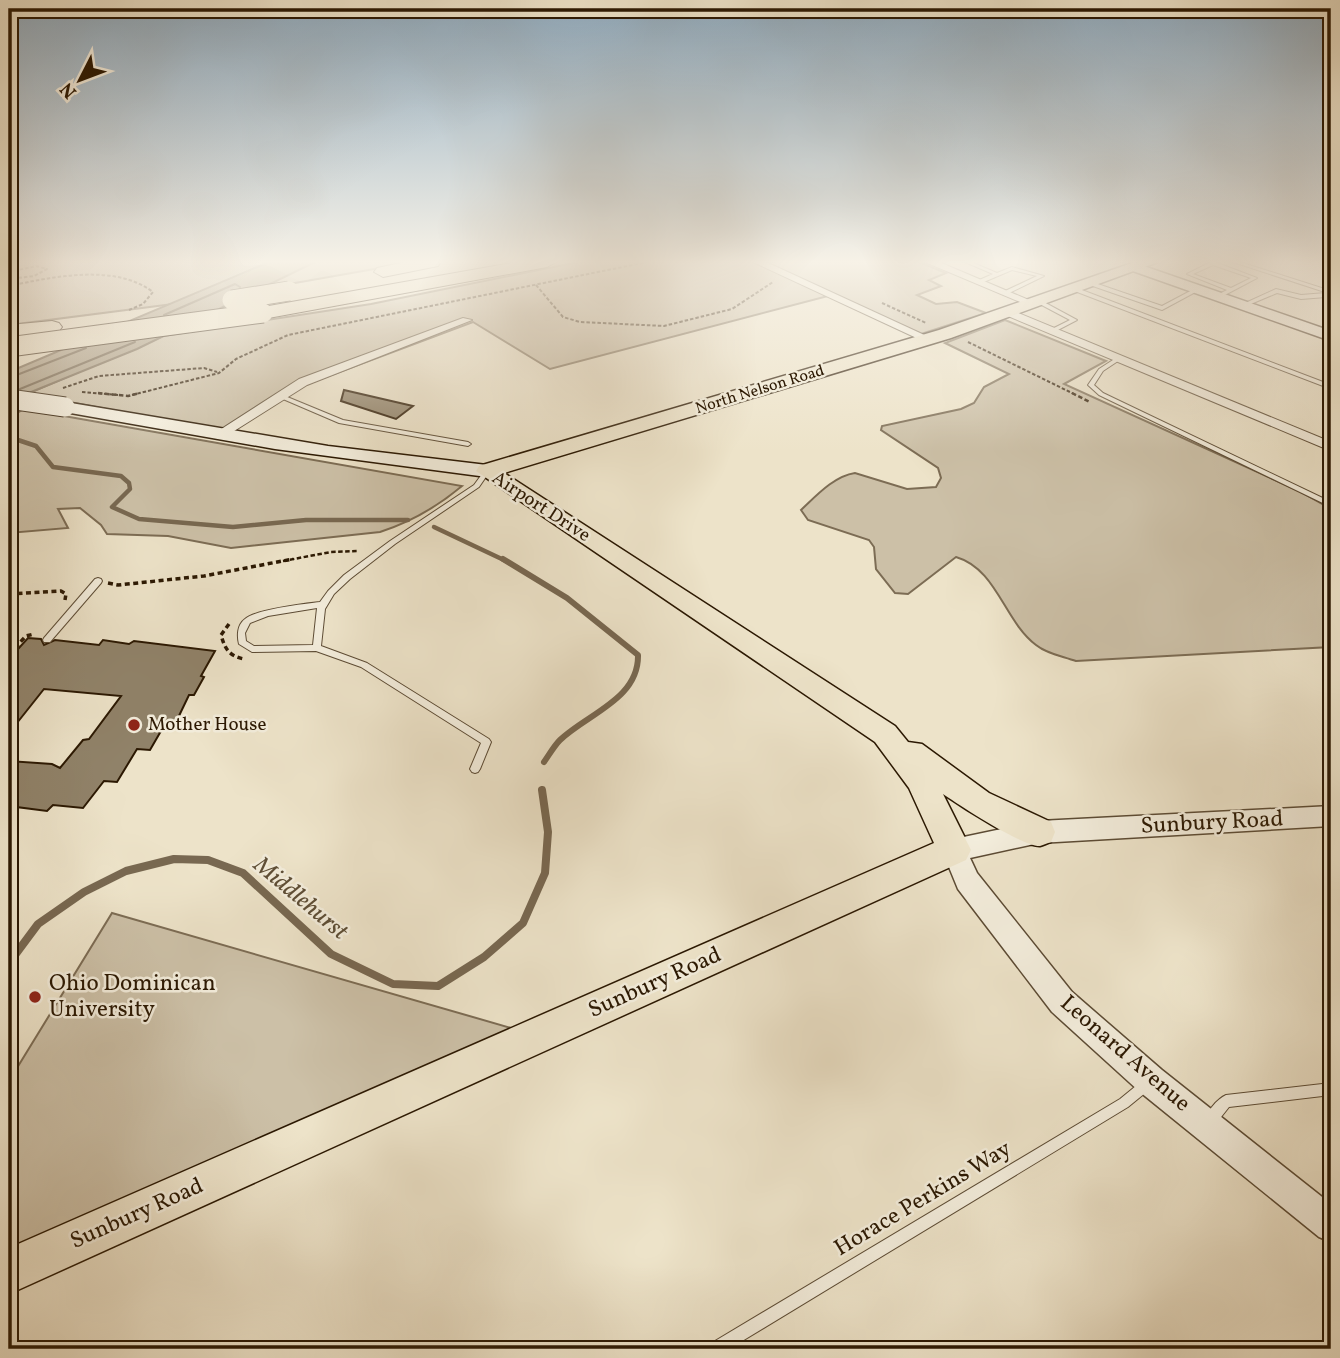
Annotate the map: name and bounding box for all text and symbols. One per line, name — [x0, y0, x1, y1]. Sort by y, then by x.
north arrow — [46, 46, 116, 116]
text: N — [54, 76, 83, 104]
street label: North Nelson Road — [693, 360, 827, 420]
street label: Airport Drive — [487, 465, 595, 549]
place label: Mother House — [148, 712, 266, 738]
marker: Mother House — [126, 717, 142, 733]
street label: Sunbury Road — [1140, 803, 1284, 843]
water label: Middlehurst — [245, 849, 356, 950]
street label: Sunbury Road — [583, 939, 727, 1027]
place label: Ohio Dominican University — [49, 968, 216, 1026]
street label: Leonard Avenue — [1053, 988, 1197, 1120]
marker: Ohio Dominican University — [27, 989, 43, 1005]
street label: Horace Perkins Way — [828, 1133, 1018, 1265]
street label: Sunbury Road — [65, 1170, 209, 1258]

